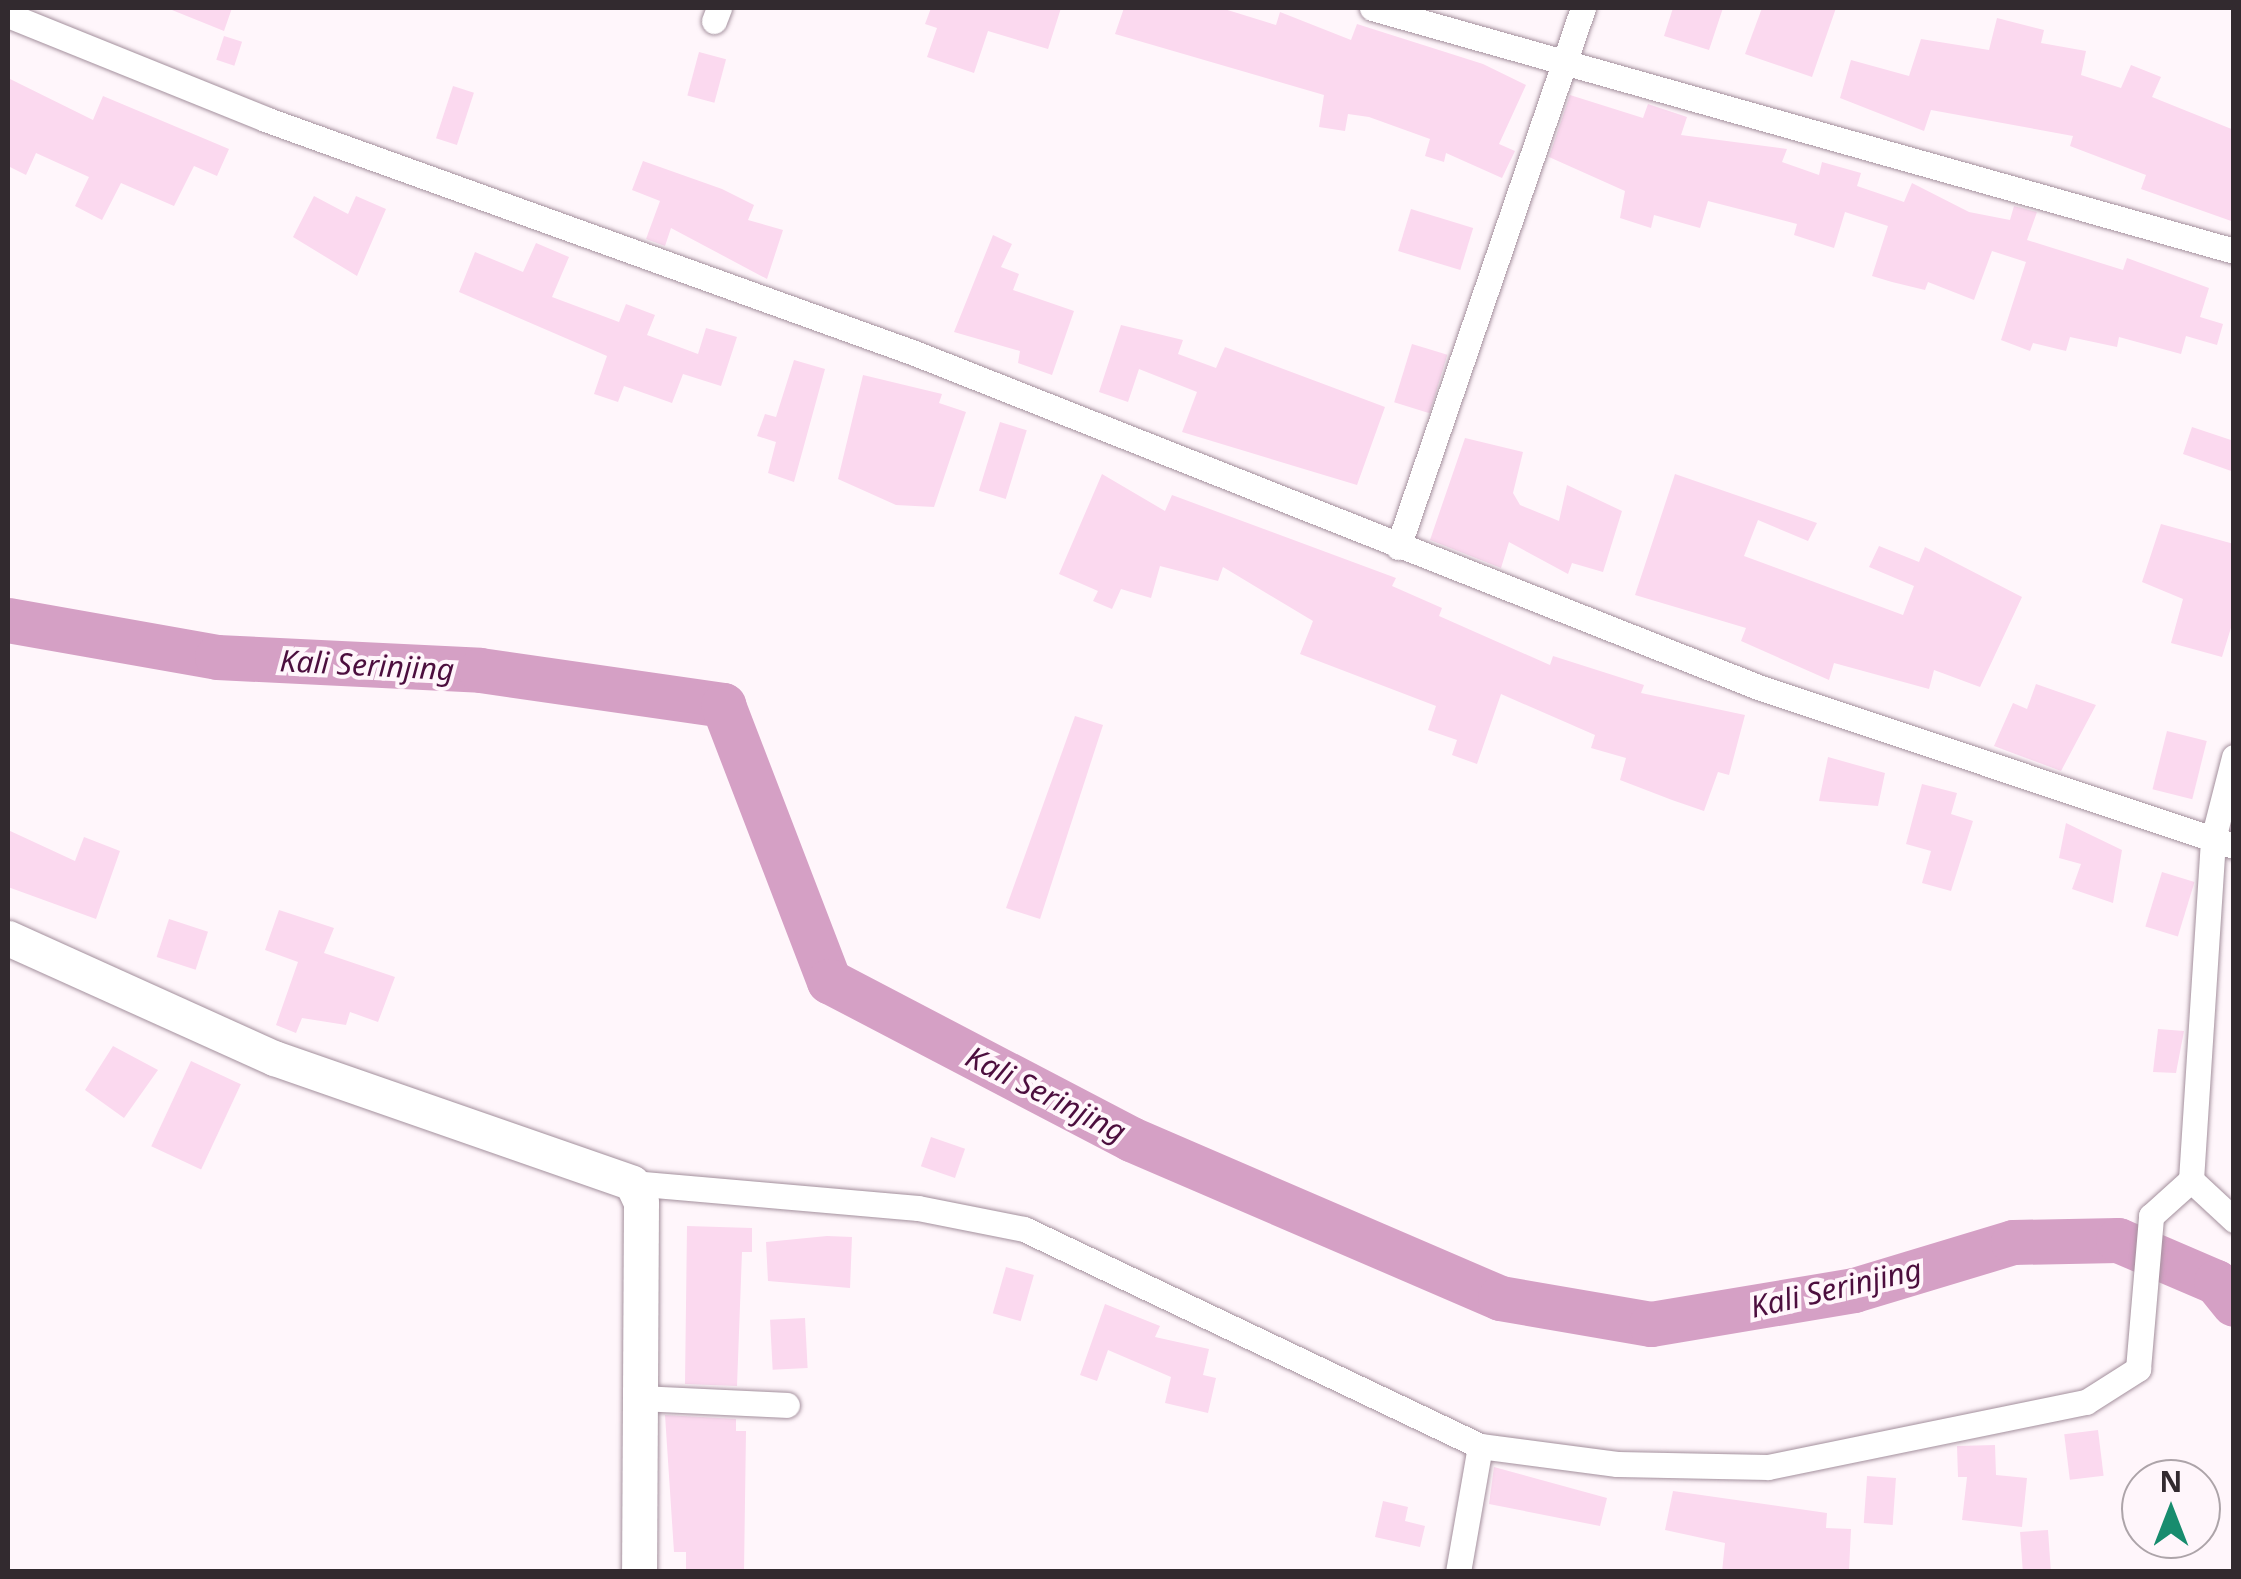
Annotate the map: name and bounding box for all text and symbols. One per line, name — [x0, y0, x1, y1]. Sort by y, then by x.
water label: Kali Serinjing — [279, 642, 455, 688]
water label: Kali Serinjing — [960, 1038, 1132, 1150]
water label: Kali Serinjing — [1747, 1251, 1925, 1325]
north arrow — [2121, 1459, 2221, 1559]
text: N — [2160, 1462, 2182, 1500]

